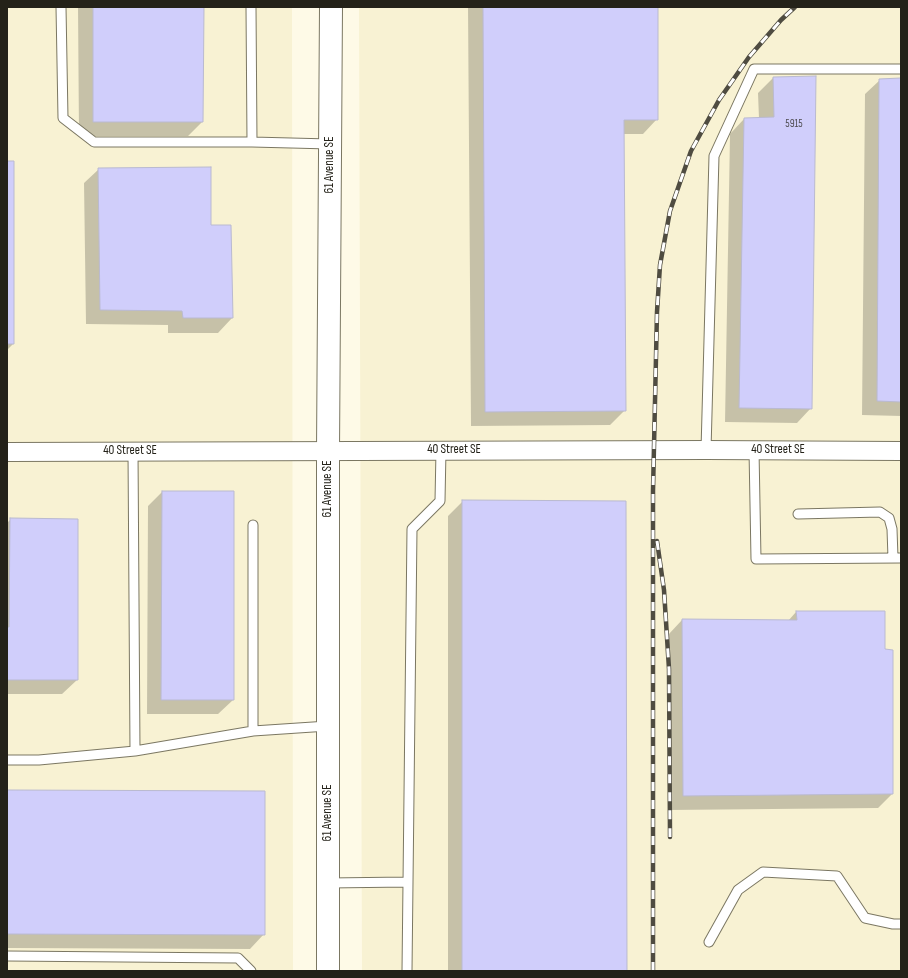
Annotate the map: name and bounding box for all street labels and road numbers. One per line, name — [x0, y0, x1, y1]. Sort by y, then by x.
street label: 61 Avenue SE — [322, 136, 338, 194]
street label: 40 Street SE — [427, 442, 481, 458]
street label: 40 Street SE — [751, 442, 805, 458]
street label: 40 Street SE — [103, 443, 157, 459]
street label: 61 Avenue SE — [320, 460, 336, 518]
street label: 61 Avenue SE — [320, 784, 336, 842]

